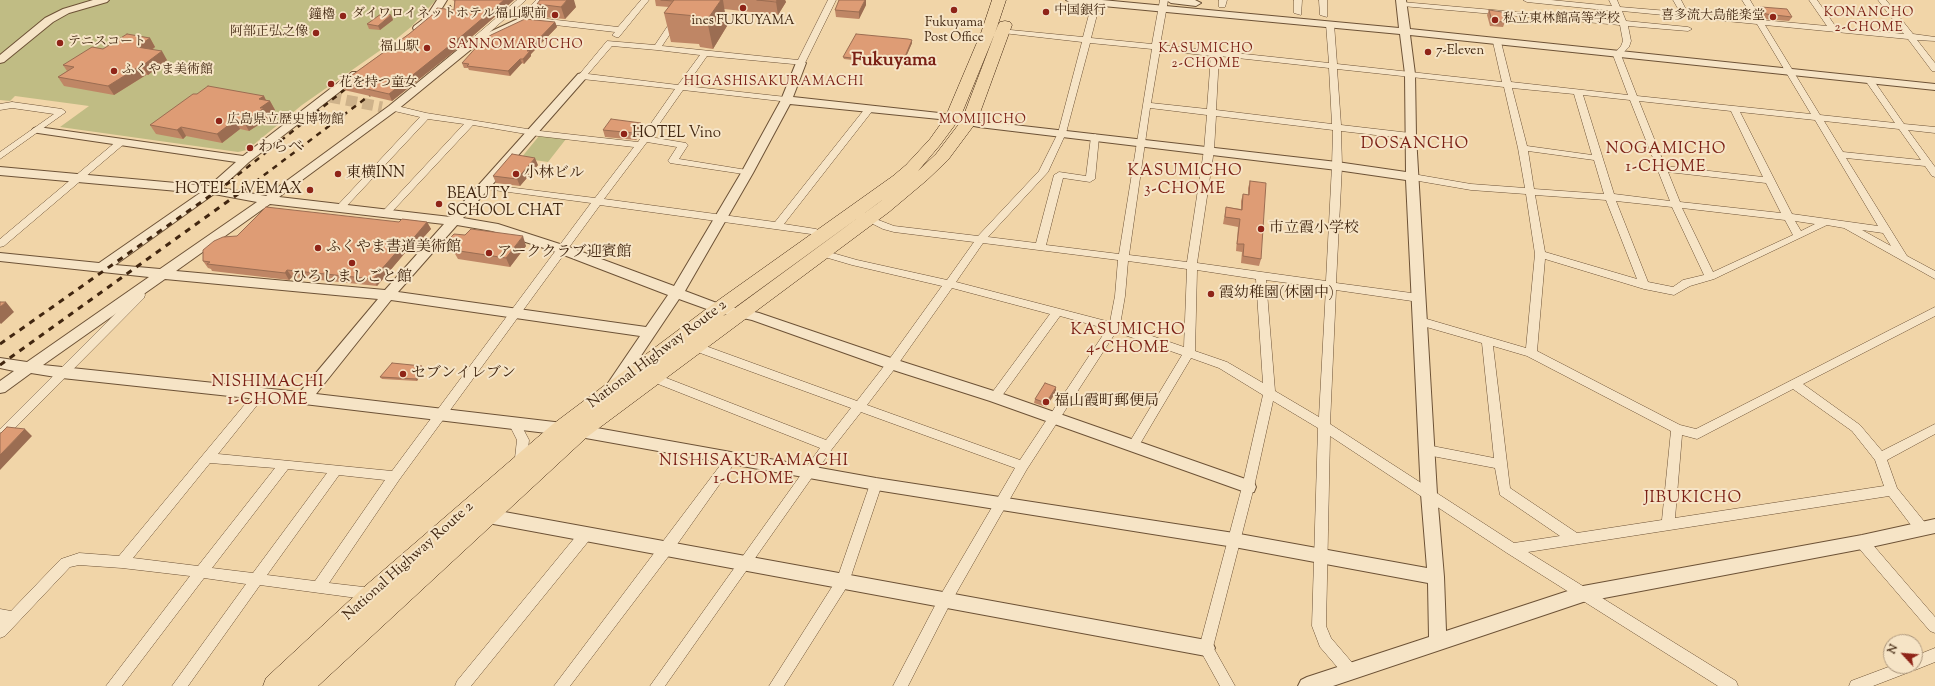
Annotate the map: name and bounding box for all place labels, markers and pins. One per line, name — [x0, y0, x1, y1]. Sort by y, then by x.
marker: ines FUKUYAMA — [738, 3, 748, 13]
place label: 中国銀行 — [1054, 4, 1106, 20]
marker: Fukuyama Post Office — [949, 5, 959, 15]
place label: ダイワロイネットホテル福山駅前 — [352, 7, 547, 23]
marker: 中国銀行 — [1041, 7, 1051, 17]
place label: 鐘櫓 — [309, 8, 335, 24]
place label: 喜多流大島能楽堂 — [1661, 9, 1765, 25]
marker: ダイワロイネットホテル福山駅前 — [550, 10, 560, 20]
marker: 鐘櫓 — [338, 11, 348, 21]
place label: 私立東林館高等学校 — [1503, 12, 1620, 28]
marker: 喜多流大島能楽堂 — [1768, 12, 1778, 22]
place label: ines FUKUYAMA — [691, 14, 795, 30]
marker: 私立東林館高等学校 — [1490, 15, 1500, 25]
place label: Fukuyama Post Office — [924, 16, 984, 47]
place label: 阿部正弘之像 — [230, 25, 308, 41]
marker: 阿部正弘之像 — [311, 28, 321, 38]
place label: テニスコート — [68, 35, 146, 51]
marker: テニスコート — [55, 38, 65, 48]
place label: 福山駅 — [380, 40, 419, 56]
marker: 福山駅 — [422, 43, 432, 53]
place label: 7-Eleven — [1436, 44, 1484, 60]
marker: 7-Eleven — [1423, 47, 1433, 57]
place label: ふくやま美術館 — [122, 63, 213, 79]
marker: ふくやま美術館 — [109, 66, 119, 76]
place label: 花を持つ童女 — [339, 76, 417, 92]
marker: 花を持つ童女 — [326, 79, 336, 89]
place label: 広島県立歴史博物館 — [227, 113, 344, 129]
marker: 広島県立歴史博物館 — [214, 116, 224, 126]
place label: HOTEL Vino — [632, 125, 721, 143]
marker: HOTEL Vino — [619, 129, 629, 139]
place label: わらべ — [258, 139, 303, 157]
marker: わらべ — [245, 143, 255, 153]
place label: 東横INN — [346, 165, 405, 183]
place label: 小林ビル — [524, 165, 584, 183]
marker: 東横INN — [333, 169, 343, 179]
marker: 小林ビル — [511, 169, 521, 179]
place label: HOTEL LiVEMAX — [175, 181, 302, 199]
marker: HOTEL LiVEMAX — [305, 185, 315, 195]
place label: BEAUTY SCHOOL CHAT — [447, 186, 563, 221]
marker: BEAUTY SCHOOL CHAT — [434, 199, 444, 209]
place label: 市立霞小学校 — [1269, 220, 1359, 238]
marker: 市立霞小学校 — [1256, 224, 1266, 234]
place label: ふくやま書道美術館 — [326, 239, 461, 257]
marker: ふくやま書道美術館 — [313, 243, 323, 253]
place label: アーククラブ迎賓館 — [497, 244, 632, 262]
marker: アーククラブ迎賓館 — [484, 248, 494, 258]
marker: ひろしましごと館 — [347, 258, 357, 268]
place label: ひろしましごと館 — [292, 269, 412, 287]
place label: 霞幼稚園(休園中) — [1219, 285, 1334, 303]
marker: 霞幼稚園(休園中) — [1206, 289, 1216, 299]
place label: セブンイレブン — [411, 365, 516, 383]
marker: セブンイレブン — [398, 369, 408, 379]
place label: 福山霞町郵便局 — [1054, 393, 1159, 411]
marker: 福山霞町郵便局 — [1041, 397, 1051, 407]

